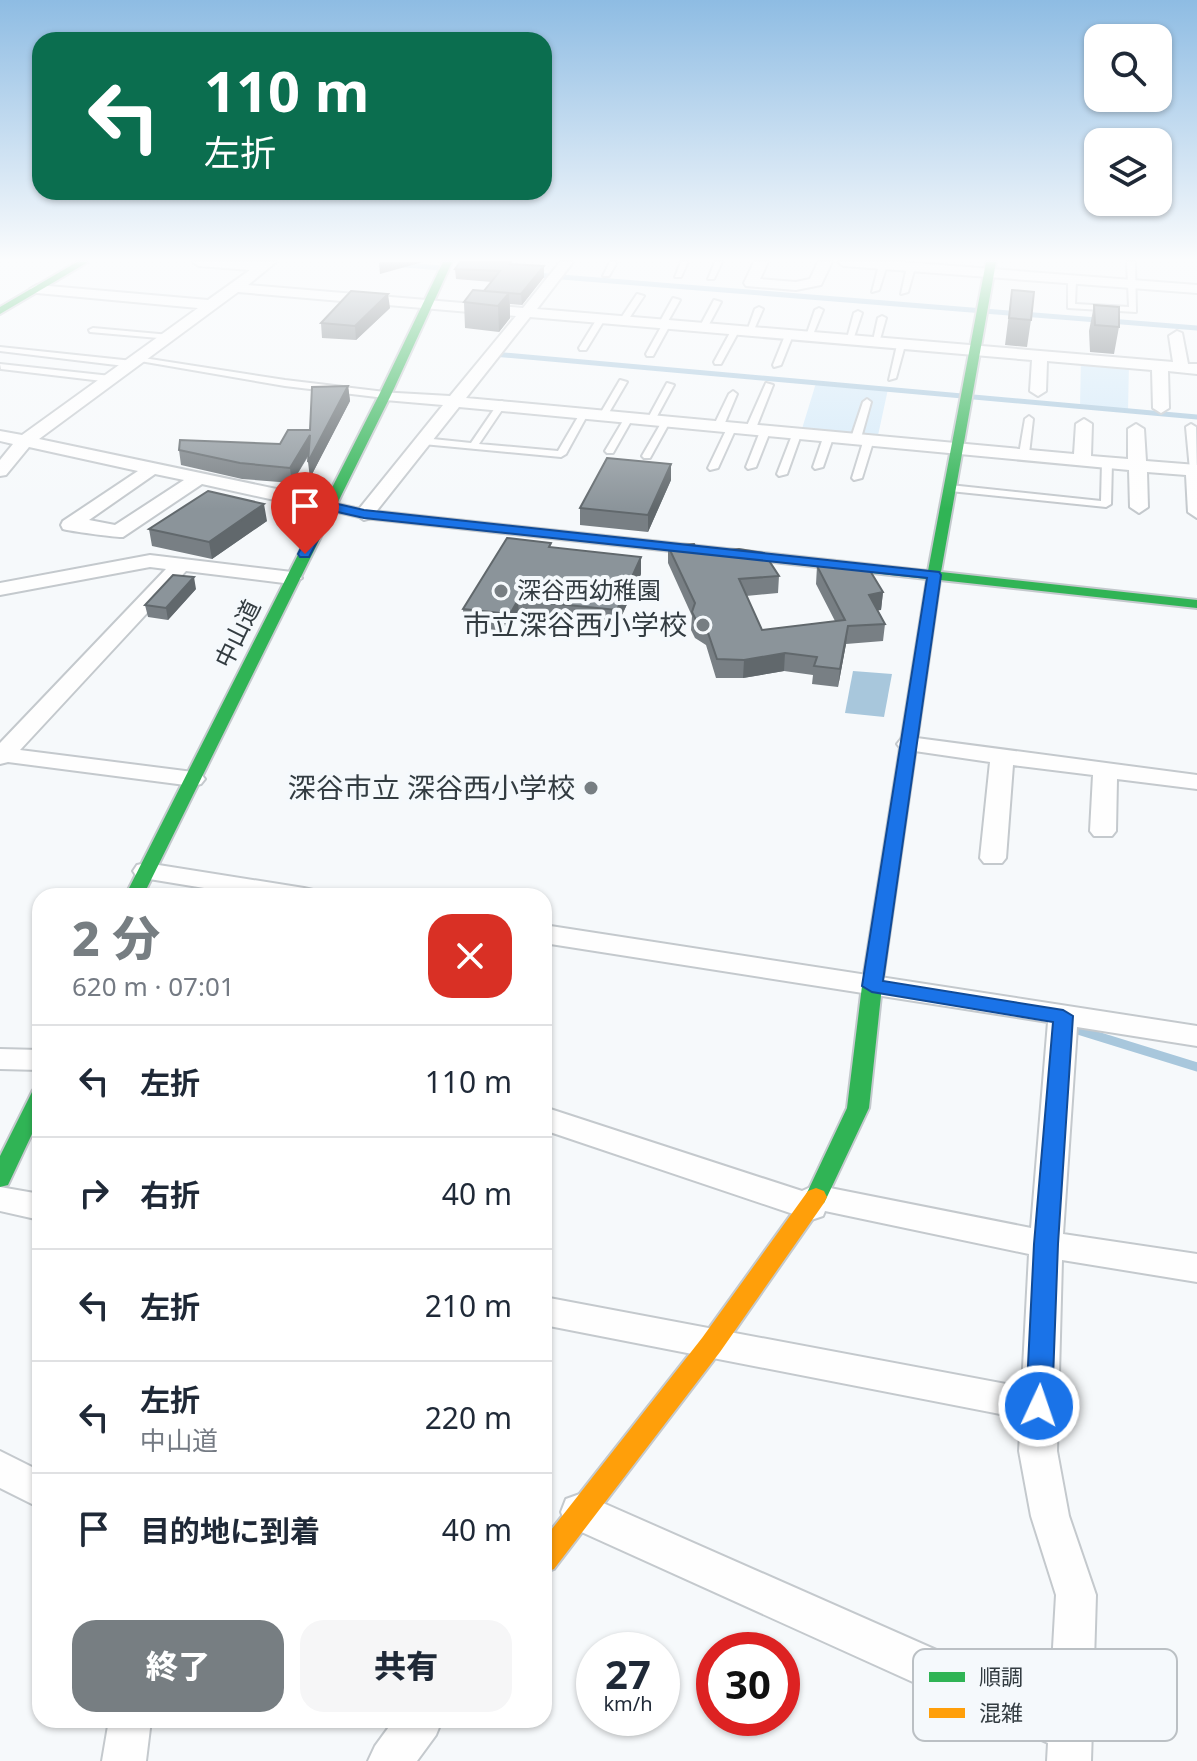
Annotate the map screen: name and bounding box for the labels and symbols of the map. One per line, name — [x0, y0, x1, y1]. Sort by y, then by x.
pin — [271, 472, 339, 554]
place label: 深谷西幼稚園 — [517, 573, 661, 606]
marker: 深谷西幼稚園 — [492, 582, 510, 600]
street label: 中山道 — [206, 594, 267, 673]
place label: 市立深谷西小学校 — [463, 605, 687, 643]
marker: 市立深谷西小学校 — [694, 616, 712, 634]
place label: 深谷市立 深谷西小学校 — [288, 768, 575, 806]
marker: 深谷市立 深谷西小学校 — [582, 779, 600, 797]
position arrow — [997, 1364, 1081, 1448]
speed limit sign: 30 — [696, 1632, 800, 1736]
legend — [913, 1649, 1177, 1741]
text: 順調 — [979, 1661, 1023, 1691]
text: 混雑 — [979, 1697, 1023, 1727]

